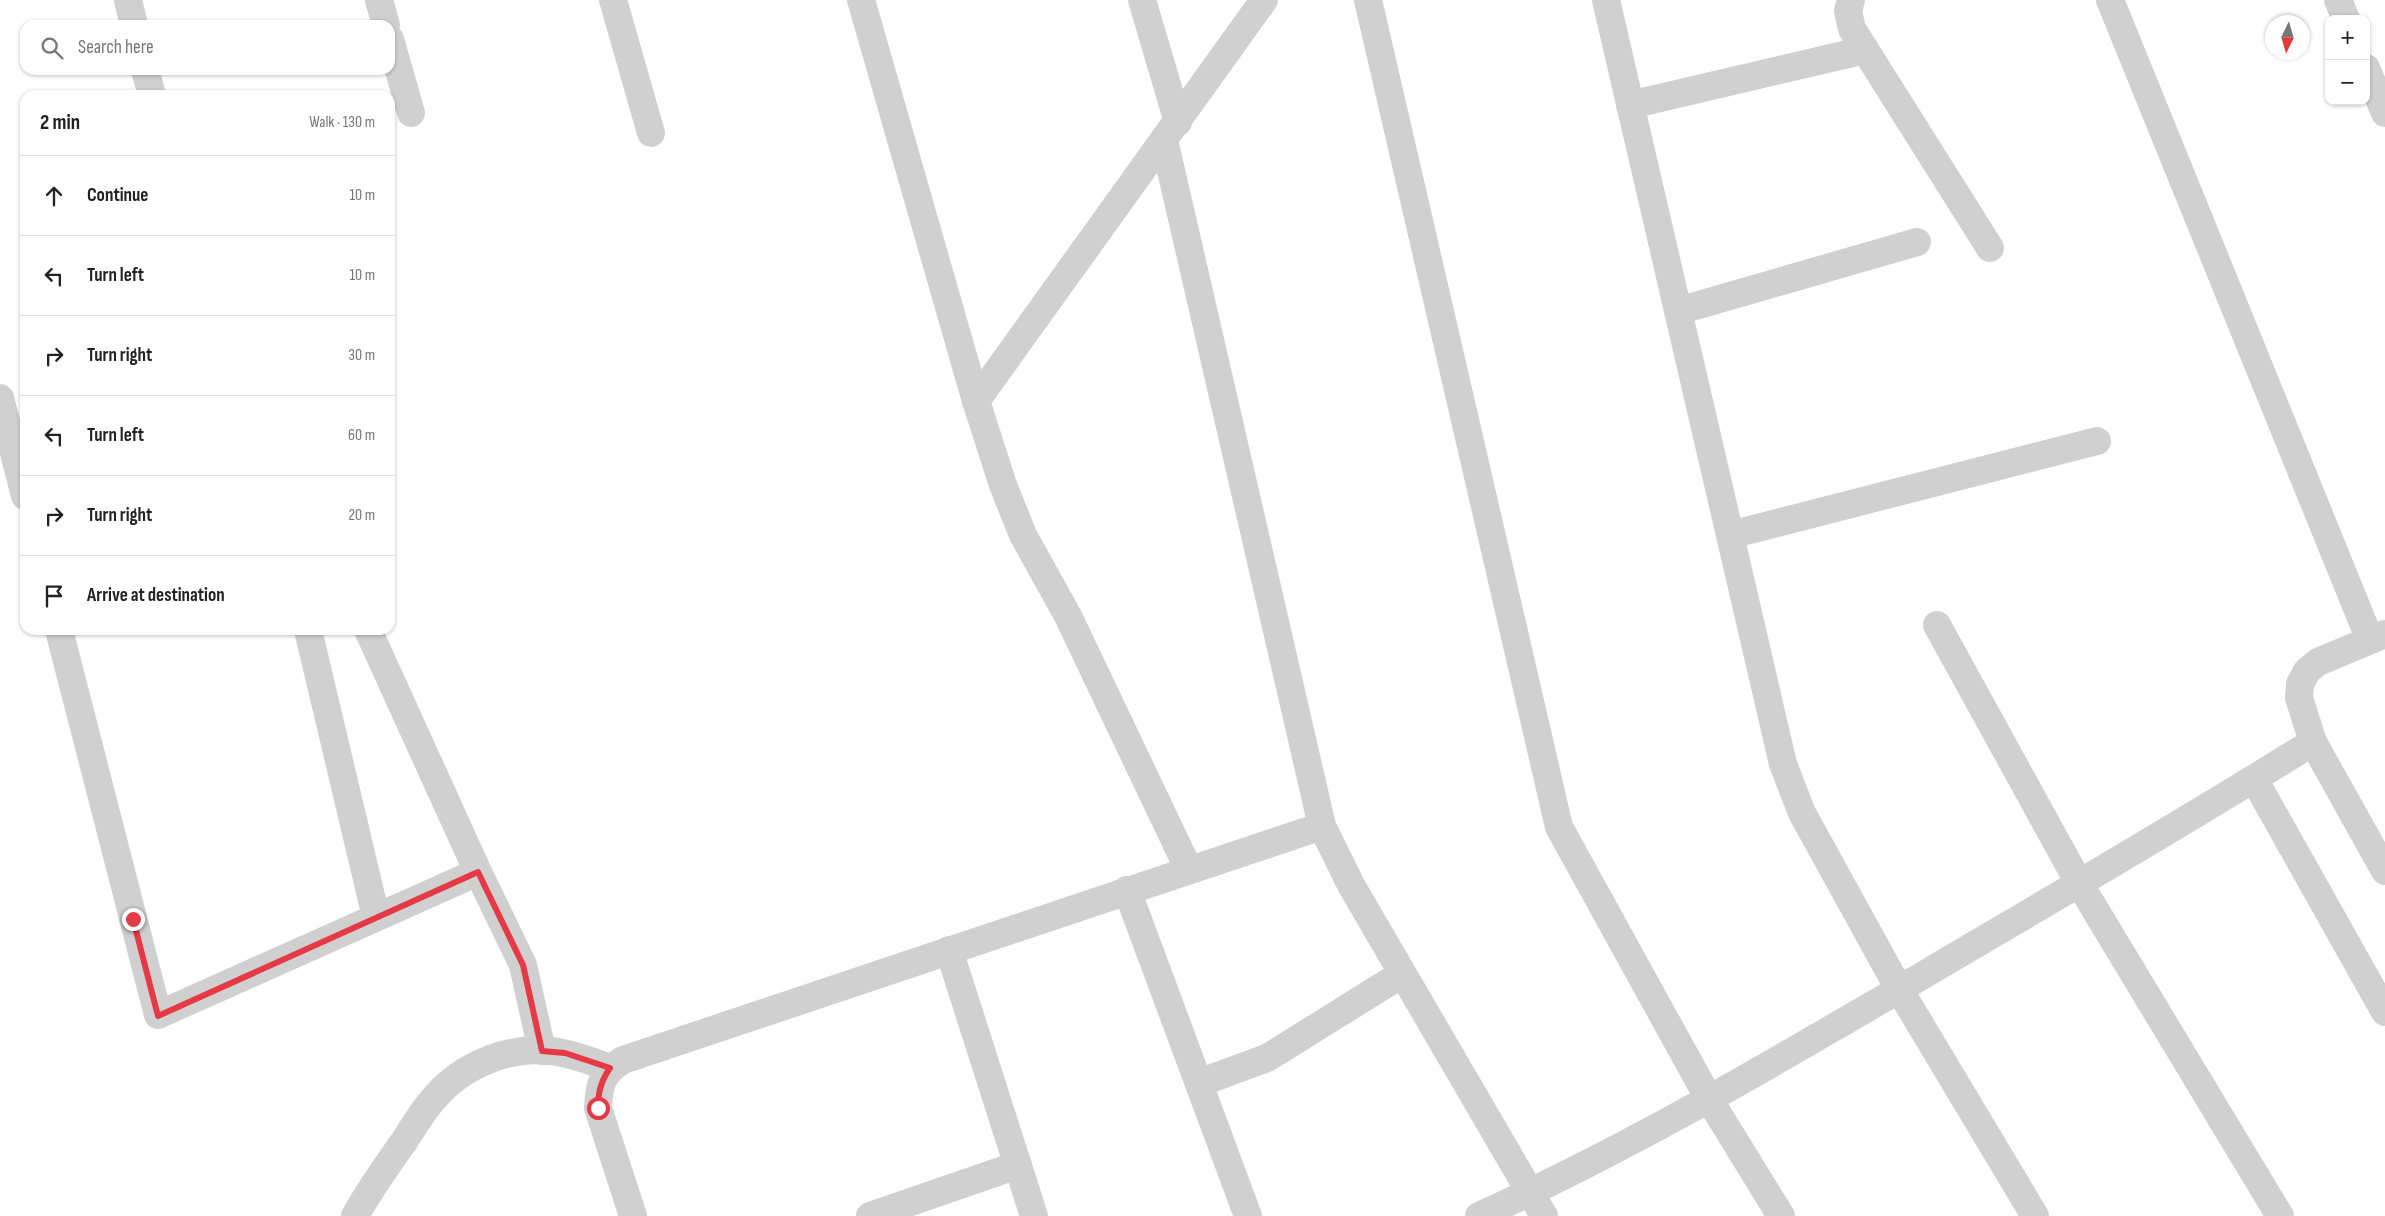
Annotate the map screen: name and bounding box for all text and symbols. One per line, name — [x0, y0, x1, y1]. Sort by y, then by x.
north arrow — [2265, 15, 2310, 60]
map controls — [2325, 15, 2370, 105]
button: + — [2325, 15, 2370, 60]
search box — [20, 20, 395, 75]
icon: search — [38, 34, 66, 62]
text: Search here — [78, 36, 154, 59]
button: − — [2325, 60, 2370, 105]
text: 2 min — [40, 110, 80, 135]
text: Walk · 130 m — [309, 113, 375, 132]
icon: ahead — [40, 182, 68, 210]
text: Continue — [87, 184, 148, 207]
text: 10 m — [349, 186, 375, 205]
icon: left — [40, 262, 68, 290]
text: Turn left — [87, 264, 144, 287]
text: 10 m — [349, 266, 375, 285]
icon: right — [40, 342, 68, 370]
text: Turn right — [87, 344, 152, 367]
text: 30 m — [348, 346, 375, 365]
icon: left — [40, 422, 68, 450]
text: Turn left — [87, 424, 144, 447]
text: 60 m — [348, 426, 375, 445]
icon: right — [40, 502, 68, 530]
text: Turn right — [87, 504, 152, 527]
text: 20 m — [348, 506, 375, 525]
icon: arrive — [40, 582, 68, 610]
text: Arrive at destination — [87, 584, 225, 607]
route end — [122, 908, 145, 931]
route start — [587, 1097, 610, 1120]

